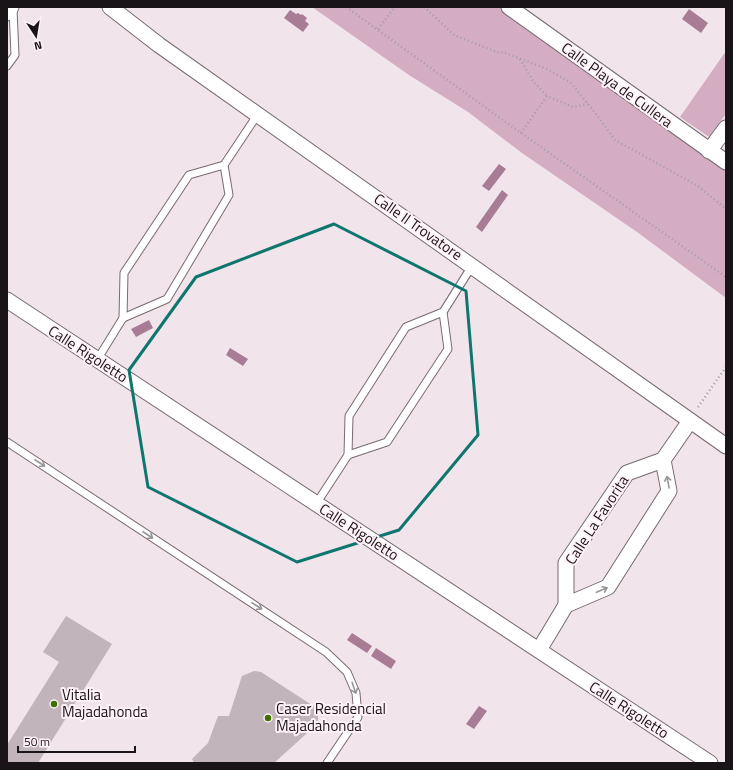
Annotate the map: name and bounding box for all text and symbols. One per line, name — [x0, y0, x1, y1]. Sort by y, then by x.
north arrow — [16, 16, 56, 56]
street label: Calle Playa de Cullera — [557, 36, 678, 133]
text: N — [33, 37, 43, 54]
street label: Calle Il Trovatore — [369, 187, 467, 266]
street label: Calle Rigoletto — [44, 319, 133, 388]
one-way arrow — [34, 459, 45, 468]
street label: Calle La Favorita — [559, 470, 634, 569]
one-way arrow — [663, 476, 671, 489]
street label: Calle Rigoletto — [315, 497, 404, 566]
one-way arrow — [142, 531, 153, 539]
one-way arrow — [595, 585, 607, 593]
one-way arrow — [251, 603, 263, 611]
street label: Calle Rigoletto — [585, 675, 674, 744]
one-way arrow — [351, 682, 358, 695]
place label: Vitalia Majadahonda — [62, 683, 148, 723]
place label: Caser Residencial Majadahonda — [276, 697, 386, 737]
marker: Vitalia Majadahonda — [49, 699, 59, 709]
marker: Caser Residencial Majadahonda — [263, 713, 273, 723]
scale bar — [18, 728, 135, 754]
text: 50 m — [24, 732, 50, 751]

